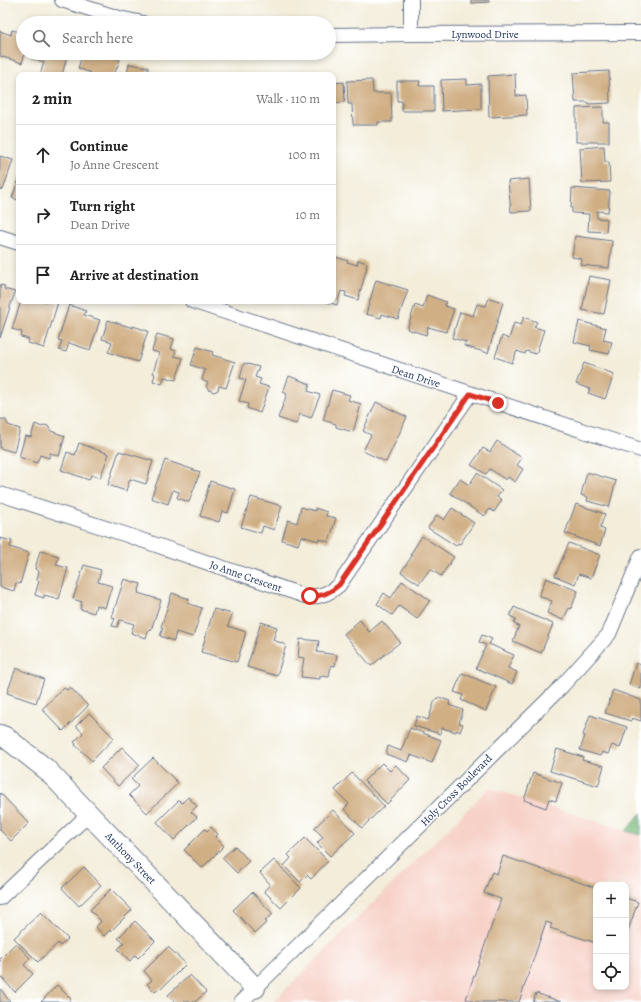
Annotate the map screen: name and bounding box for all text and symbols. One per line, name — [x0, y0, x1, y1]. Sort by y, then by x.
search box — [16, 16, 336, 60]
icon: search — [30, 27, 52, 49]
street label: Lynwood Drive — [451, 27, 519, 42]
text: Search here — [62, 28, 133, 48]
text: 2 min — [32, 87, 72, 110]
text: Walk · 110 m — [256, 90, 320, 107]
text: Continue — [70, 136, 128, 156]
icon: ahead — [32, 144, 54, 166]
text: 100 m — [288, 146, 320, 163]
text: Jo Anne Crescent — [70, 156, 159, 173]
text: Turn right — [70, 196, 135, 216]
icon: right — [32, 204, 54, 226]
text: 10 m — [295, 206, 320, 223]
text: Dean Drive — [70, 216, 130, 233]
icon: arrive — [32, 264, 54, 286]
text: Arrive at destination — [70, 265, 199, 285]
street label: Dean Drive — [389, 362, 442, 391]
route end — [489, 394, 507, 412]
street label: Jo Anne Crescent — [208, 557, 284, 596]
route start — [301, 587, 319, 605]
street label: Holy Cross Boulevard — [417, 751, 496, 830]
street label: Anthony Street — [101, 828, 160, 888]
map controls — [593, 882, 629, 990]
button: + — [593, 882, 629, 918]
button: − — [593, 918, 629, 954]
button: locate — [593, 954, 629, 990]

